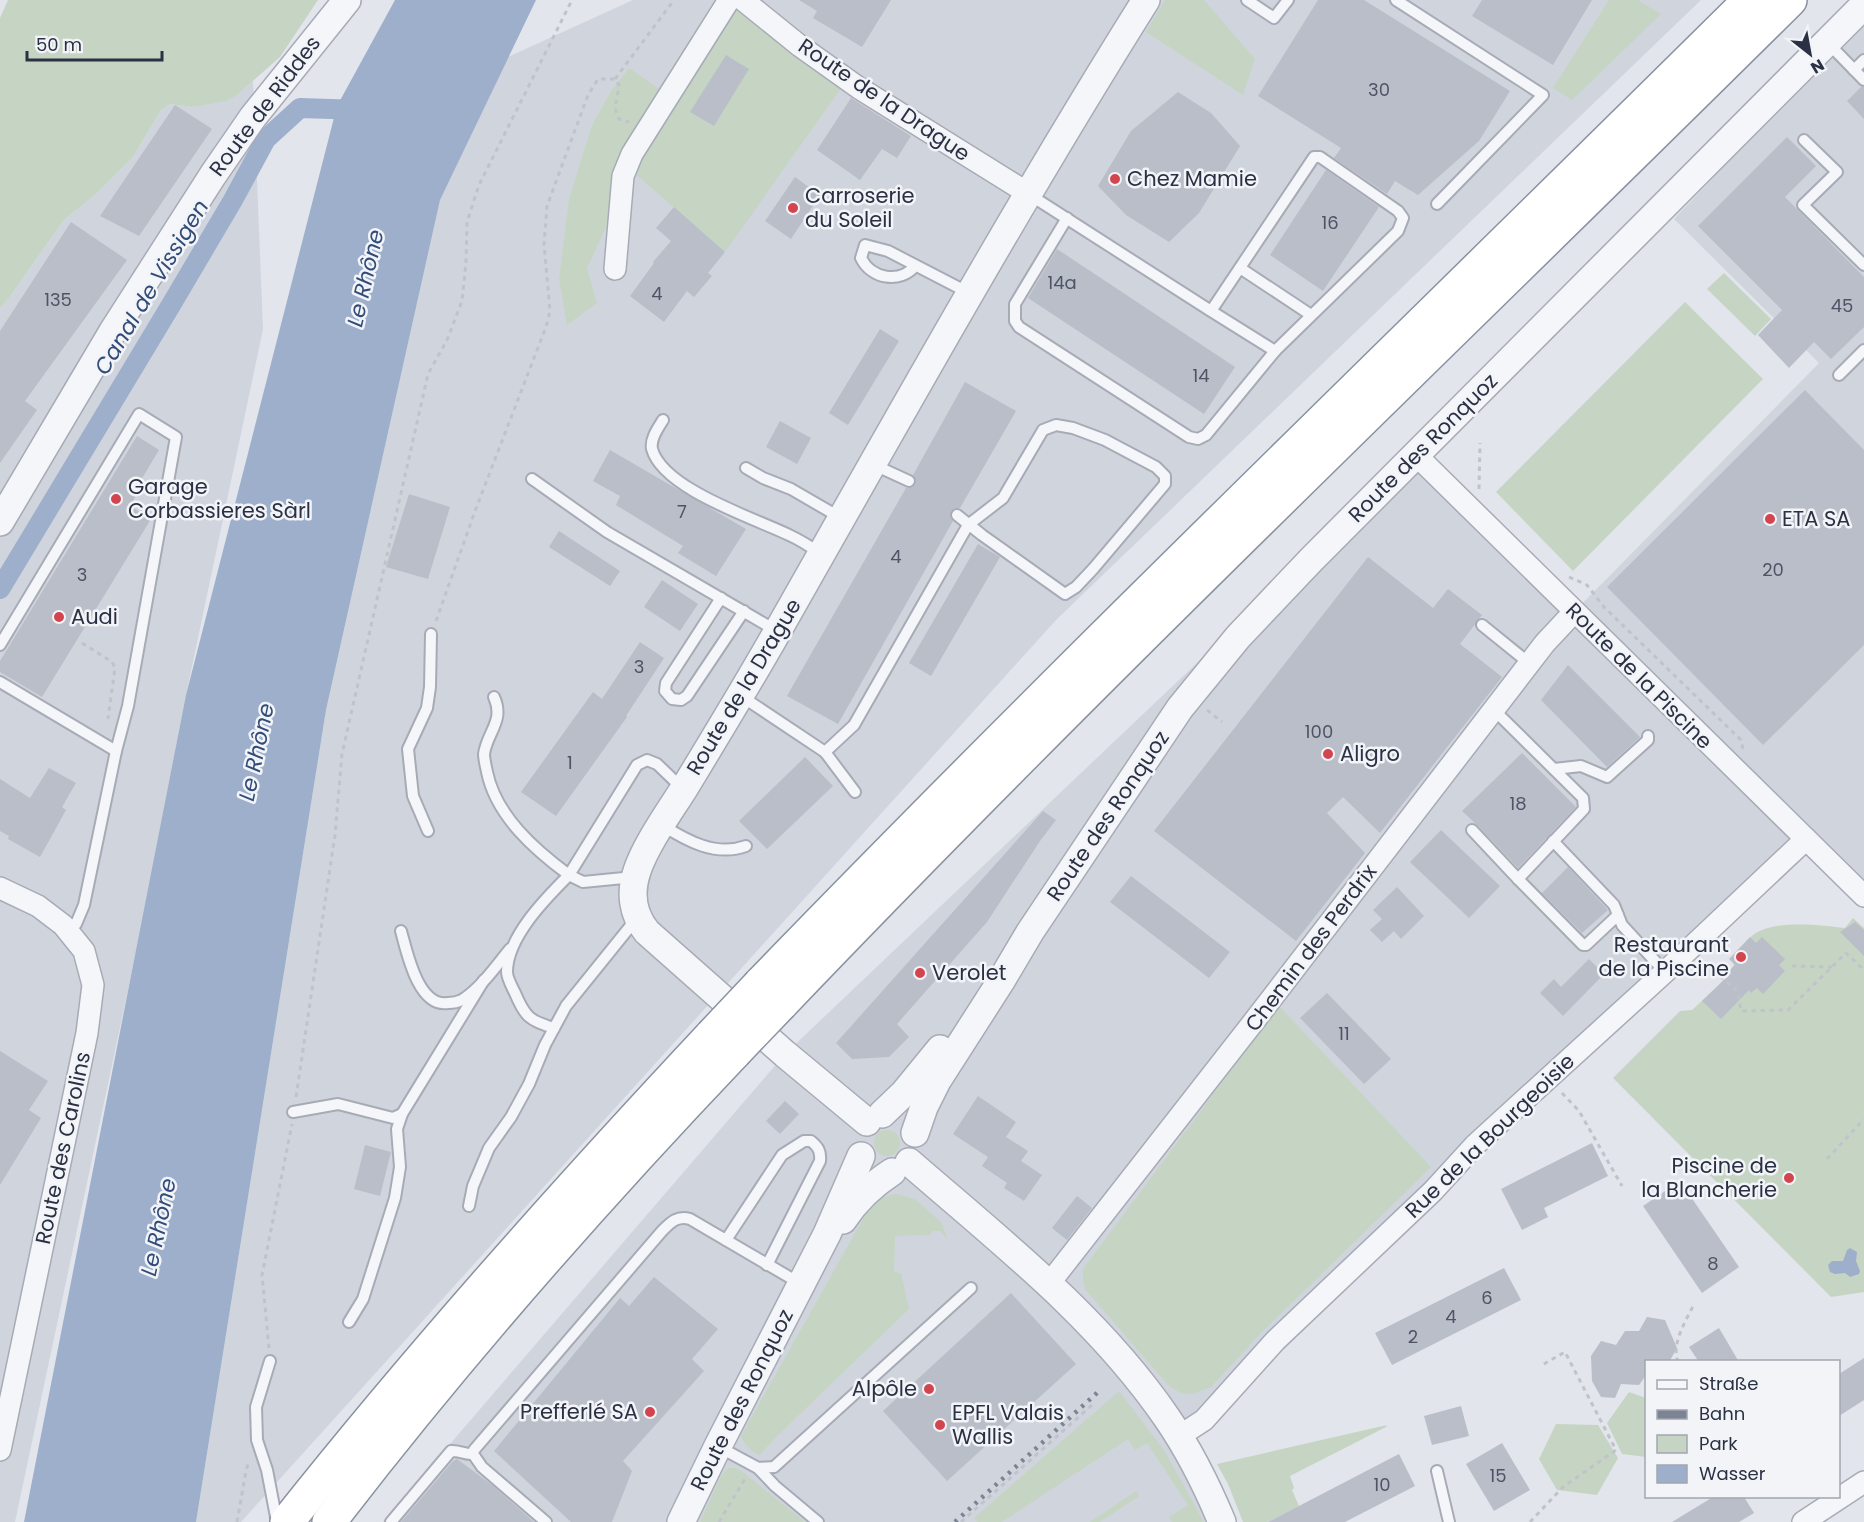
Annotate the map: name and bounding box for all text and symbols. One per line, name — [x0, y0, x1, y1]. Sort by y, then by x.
scale bar — [27, 24, 162, 62]
north arrow — [1780, 24, 1840, 84]
street label: Route de Riddes — [202, 29, 327, 182]
street label: Route de la Drague — [793, 31, 976, 168]
text: 50 m — [36, 32, 82, 57]
text: N — [1806, 53, 1829, 79]
house number: 30 — [1368, 77, 1390, 102]
place label: Chez Mamie — [1127, 164, 1257, 193]
marker: Chez Mamie — [1108, 172, 1122, 186]
place label: Carroserie du Soleil — [805, 181, 915, 234]
water label: Canal de Vissigen — [87, 194, 216, 381]
marker: Carroserie du Soleil — [786, 201, 800, 215]
house number: 16 — [1321, 210, 1339, 235]
water label: Le Rhône — [339, 226, 392, 330]
house number: 14a — [1047, 270, 1077, 295]
house number: 4 — [651, 281, 663, 306]
house number: 135 — [44, 287, 72, 312]
house number: 45 — [1831, 293, 1853, 318]
house number: 14 — [1192, 363, 1210, 388]
street label: Route des Ronquoz — [1342, 367, 1504, 529]
place label: Garage Corbassieres Sàrl — [128, 472, 311, 525]
marker: Garage Corbassieres Sàrl — [109, 492, 123, 506]
house number: 7 — [677, 499, 687, 524]
place label: ETA SA — [1782, 504, 1850, 533]
marker: ETA SA — [1763, 512, 1777, 526]
house number: 4 — [890, 544, 902, 569]
house number: 20 — [1762, 557, 1784, 582]
house number: 3 — [77, 562, 87, 587]
street label: Route de la Drague — [679, 593, 808, 780]
street label: Route de la Piscine — [1560, 596, 1719, 755]
place label: Audi — [71, 602, 118, 631]
marker: Audi — [52, 610, 66, 624]
house number: 3 — [634, 654, 644, 679]
water label: Le Rhône — [231, 700, 282, 804]
house number: 100 — [1305, 719, 1333, 744]
street label: Route des Ronquoz — [1040, 725, 1176, 907]
place label: Aligro — [1340, 739, 1400, 768]
marker: Aligro — [1321, 747, 1335, 761]
house number: 1 — [567, 750, 573, 775]
house number: 18 — [1509, 791, 1527, 816]
street label: Chemin des Perdrix — [1238, 858, 1383, 1037]
place label: Restaurant de la Piscine — [1599, 930, 1729, 983]
marker: Restaurant de la Piscine — [1734, 950, 1748, 964]
place label: Verolet — [932, 958, 1006, 987]
marker: Verolet — [913, 966, 927, 980]
house number: 11 — [1338, 1021, 1350, 1046]
street label: Rue de la Bourgeoisie — [1399, 1047, 1581, 1224]
street label: Route des Carolins — [28, 1049, 97, 1247]
place label: Piscine de la Blancherie — [1641, 1151, 1777, 1204]
marker: Piscine de la Blancherie — [1782, 1171, 1796, 1185]
water label: Le Rhône — [133, 1175, 184, 1279]
house number: 8 — [1707, 1251, 1719, 1276]
house number: 6 — [1481, 1285, 1493, 1310]
street label: Route des Ronquoz — [683, 1304, 800, 1495]
house number: 4 — [1445, 1304, 1457, 1329]
house number: 2 — [1408, 1324, 1418, 1349]
legend — [1645, 1360, 1840, 1498]
text: Straße — [1699, 1371, 1758, 1396]
place label: Alpôle — [852, 1374, 917, 1403]
marker: Alpôle — [922, 1382, 936, 1396]
place label: Prefferlé SA — [520, 1397, 638, 1426]
place label: EPFL Valais Wallis — [952, 1398, 1064, 1451]
text: Bahn — [1699, 1401, 1745, 1426]
marker: Prefferlé SA — [643, 1405, 657, 1419]
marker: EPFL Valais Wallis — [933, 1418, 947, 1432]
text: Park — [1699, 1431, 1738, 1456]
text: Wasser — [1699, 1461, 1766, 1486]
house number: 15 — [1489, 1463, 1507, 1488]
house number: 10 — [1373, 1472, 1391, 1497]

